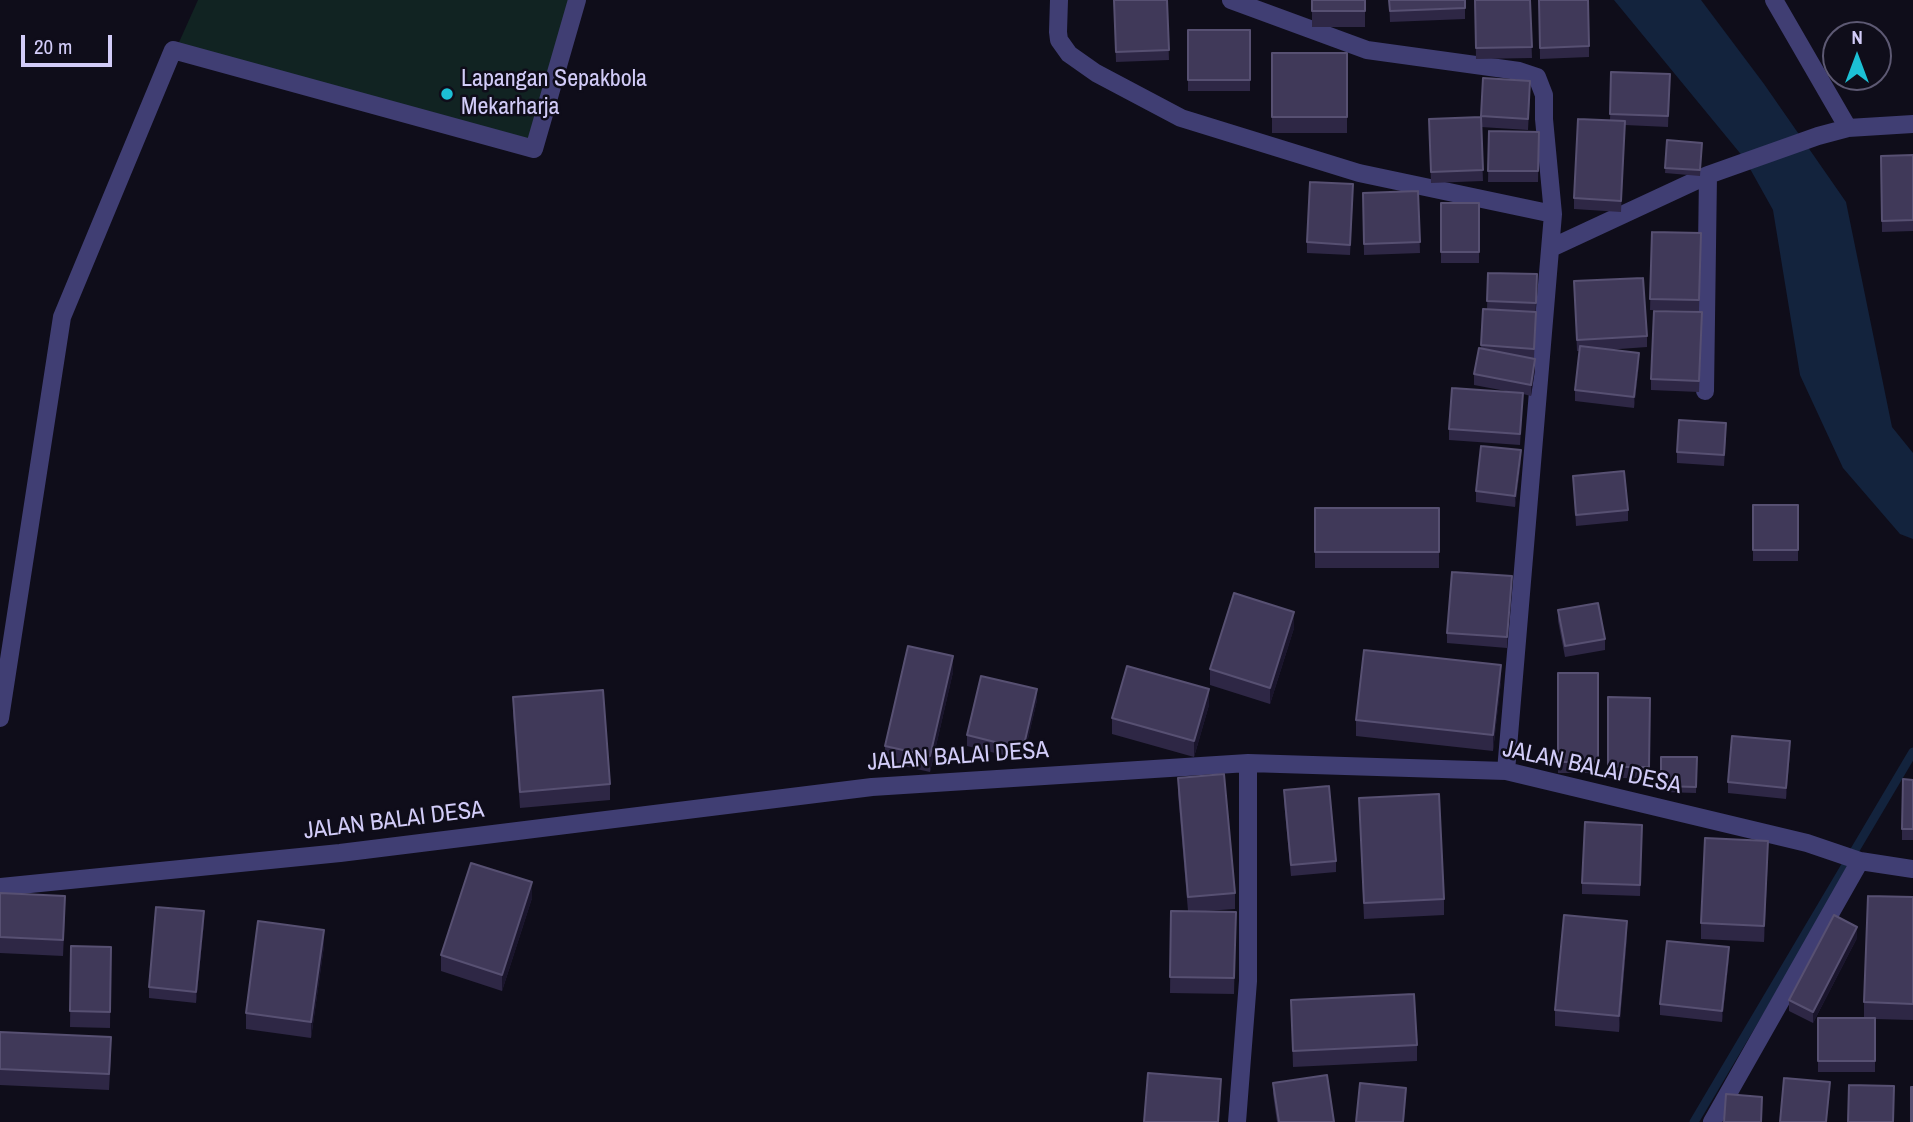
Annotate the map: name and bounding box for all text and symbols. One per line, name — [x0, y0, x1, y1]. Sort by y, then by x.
scale bar — [24, 21, 116, 65]
north arrow — [1822, 21, 1892, 91]
text: N — [1851, 24, 1863, 50]
text: 20 m — [34, 32, 72, 61]
place label: Lapangan Sepakbola Mekarharja — [461, 66, 647, 122]
marker: Lapangan Sepakbola Mekarharja — [439, 86, 455, 102]
street label: JALAN BALAI DESA — [1500, 735, 1684, 801]
street label: JALAN BALAI DESA — [866, 736, 1050, 778]
street label: JALAN BALAI DESA — [302, 796, 486, 846]

